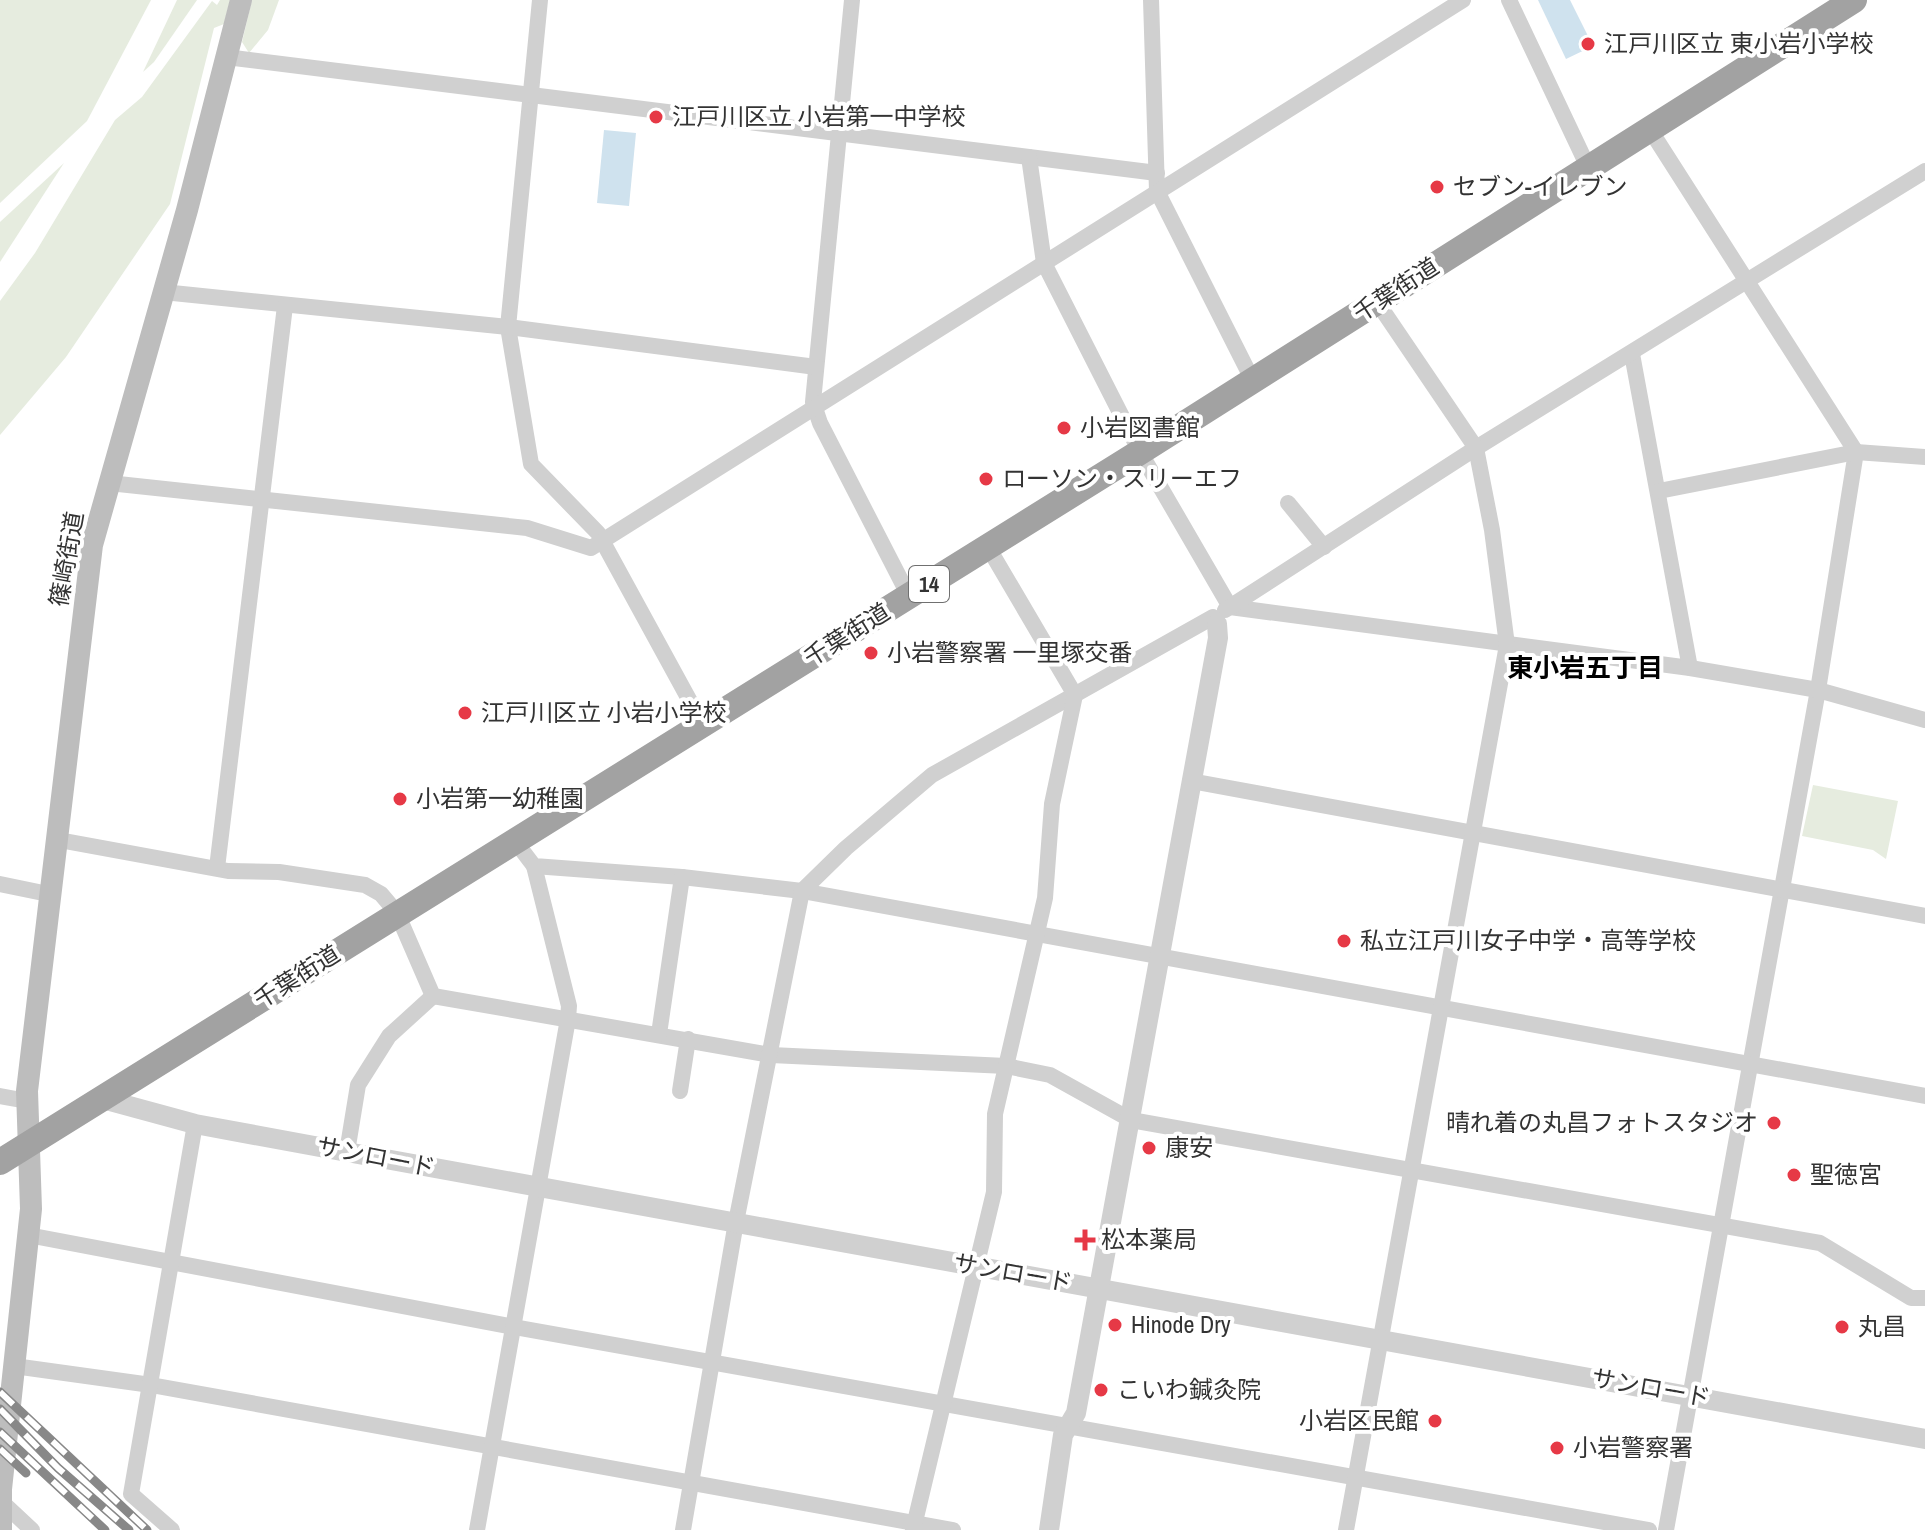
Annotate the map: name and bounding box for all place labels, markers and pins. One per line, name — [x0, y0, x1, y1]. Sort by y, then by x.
place label: 江戸川区立 東小岩小学校 — [1604, 27, 1873, 59]
marker: 江戸川区立 東小岩小学校 — [1579, 35, 1597, 53]
place label: 江戸川区立 小岩第一中学校 — [672, 100, 965, 132]
marker: 江戸川区立 小岩第一中学校 — [647, 108, 665, 126]
place label: セブン-イレブン — [1453, 170, 1628, 202]
marker: セブン-イレブン — [1428, 178, 1446, 196]
place label: 小岩図書館 — [1080, 411, 1200, 443]
marker: 小岩図書館 — [1055, 419, 1073, 437]
place label: ローソン・スリーエフ — [1002, 462, 1242, 494]
marker: ローソン・スリーエフ — [977, 470, 995, 488]
place label: 小岩警察署 一里塚交番 — [887, 636, 1132, 668]
marker: 小岩警察署 一里塚交番 — [862, 644, 880, 662]
place label: 江戸川区立 小岩小学校 — [481, 696, 726, 728]
marker: 江戸川区立 小岩小学校 — [456, 704, 474, 722]
place label: 小岩第一幼稚園 — [416, 782, 584, 814]
marker: 小岩第一幼稚園 — [391, 790, 409, 808]
place label: 私立江戸川女子中学・高等学校 — [1360, 924, 1696, 956]
marker: 私立江戸川女子中学・高等学校 — [1335, 932, 1353, 950]
place label: 晴れ着の丸昌フォトスタジオ — [1446, 1106, 1758, 1138]
marker: 晴れ着の丸昌フォトスタジオ — [1765, 1114, 1783, 1132]
place label: 康安 — [1165, 1131, 1213, 1163]
marker: 康安 — [1140, 1139, 1158, 1157]
place label: 聖徳宮 — [1810, 1158, 1882, 1190]
marker: 聖徳宮 — [1785, 1166, 1803, 1184]
place label: 松本薬局 — [1101, 1223, 1197, 1255]
marker: 松本薬局 — [1076, 1231, 1094, 1249]
place label: Hinode Dry — [1131, 1308, 1231, 1340]
place label: 丸昌 — [1858, 1310, 1906, 1342]
marker: Hinode Dry — [1106, 1316, 1124, 1334]
marker: 丸昌 — [1833, 1318, 1851, 1336]
place label: こいわ鍼灸院 — [1117, 1373, 1261, 1405]
marker: こいわ鍼灸院 — [1092, 1381, 1110, 1399]
place label: 小岩区民館 — [1299, 1404, 1419, 1436]
marker: 小岩区民館 — [1426, 1412, 1444, 1430]
place label: 小岩警察署 — [1573, 1431, 1693, 1463]
marker: 小岩警察署 — [1548, 1439, 1566, 1457]

